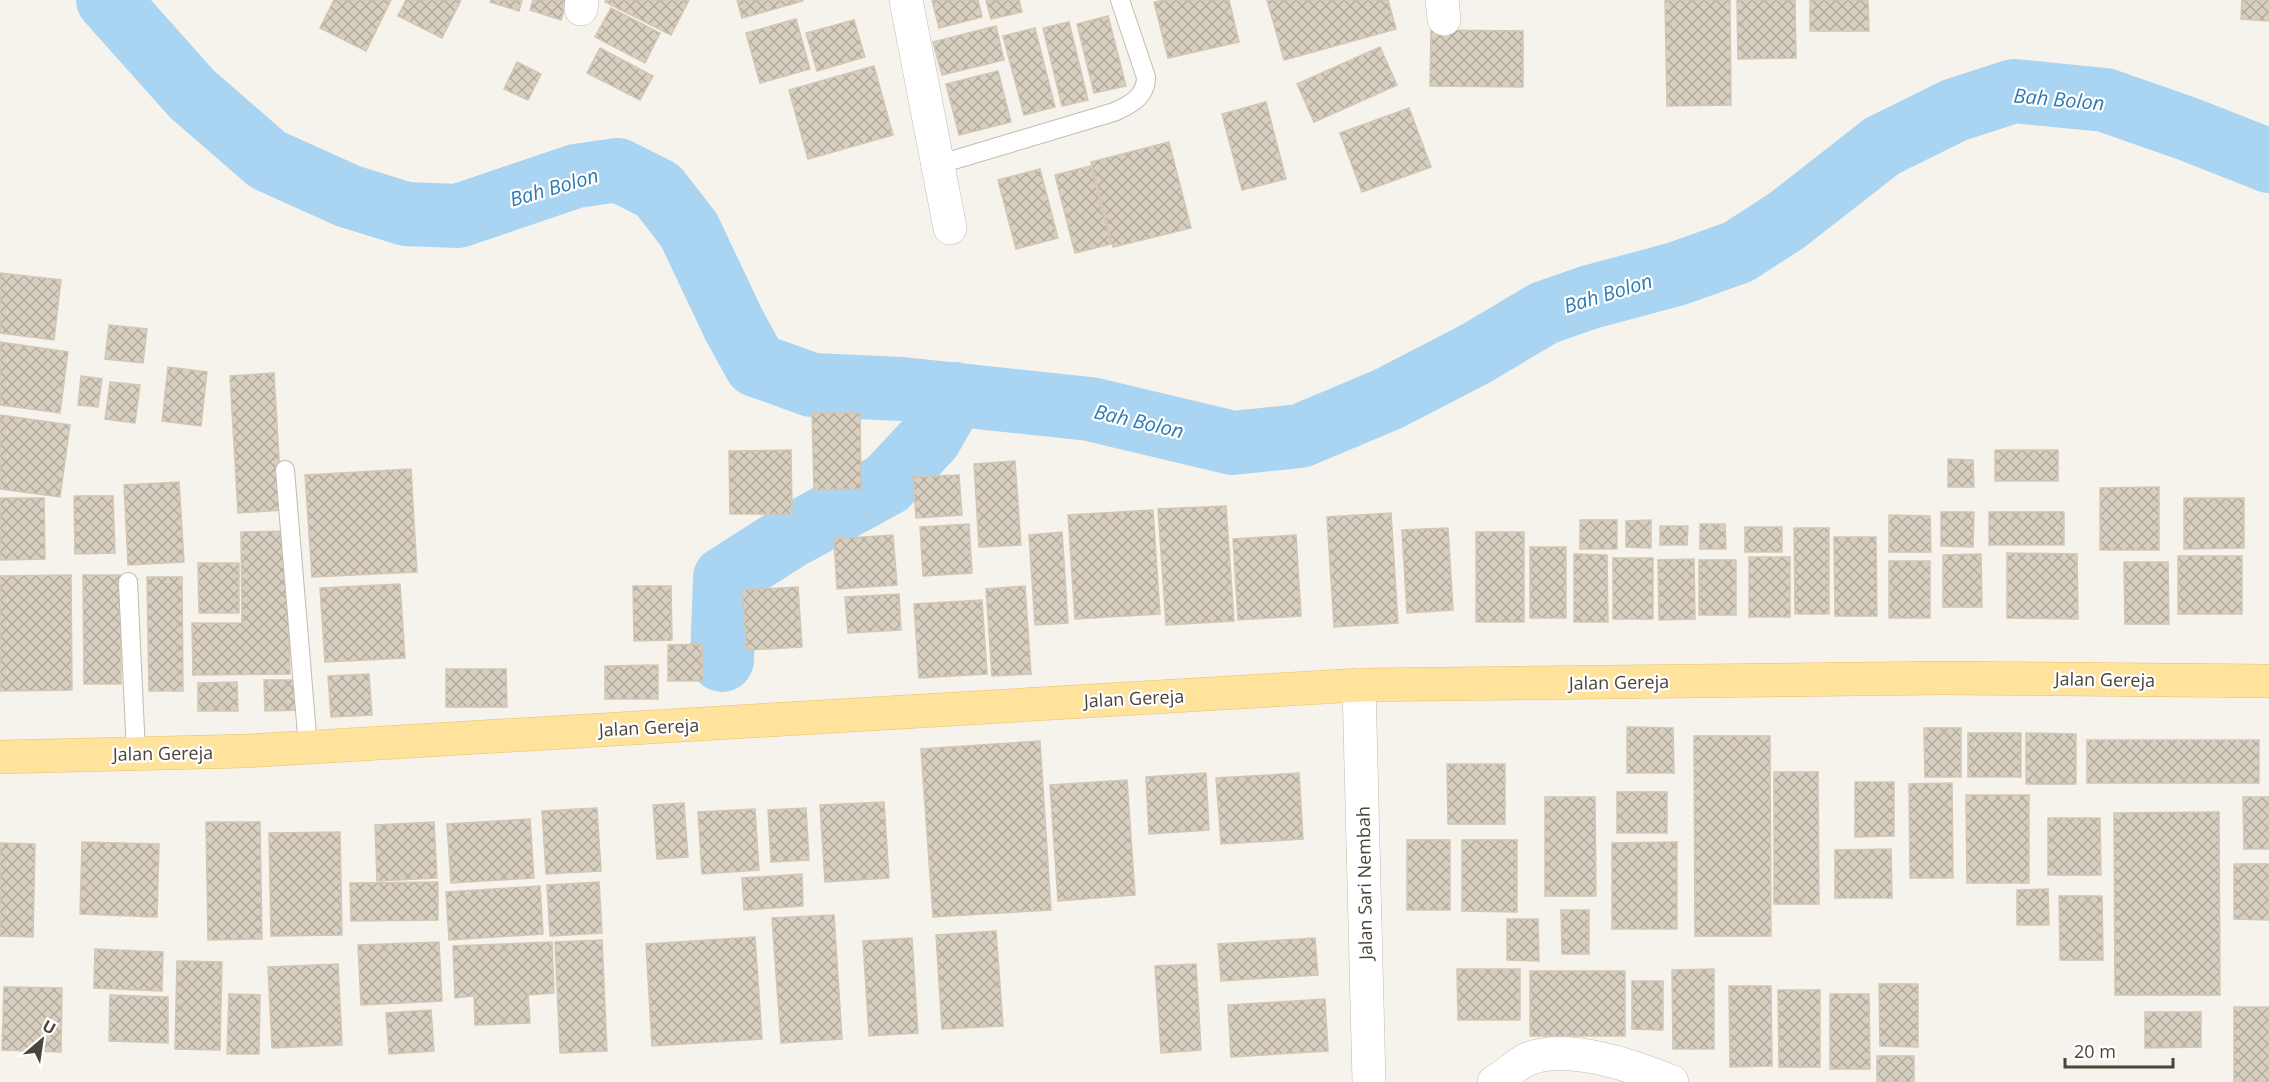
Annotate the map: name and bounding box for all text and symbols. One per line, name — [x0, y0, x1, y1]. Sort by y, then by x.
water label: Bah Bolon — [2012, 82, 2106, 116]
water label: Bah Bolon — [506, 161, 602, 213]
water label: Bah Bolon — [1560, 267, 1656, 319]
water label: Bah Bolon — [1092, 398, 1186, 444]
street label: Jalan Gereja — [2053, 666, 2155, 692]
street label: Jalan Gereja — [1567, 669, 1669, 695]
street label: Jalan Gereja — [1081, 683, 1185, 713]
street label: Jalan Gereja — [596, 712, 700, 742]
street label: Jalan Gereja — [111, 740, 213, 766]
street label: Jalan Sari Nembah — [1351, 806, 1377, 962]
north arrow — [12, 1010, 72, 1070]
text: U — [39, 1014, 60, 1039]
scale bar — [2065, 1031, 2173, 1069]
text: 20 m — [2074, 1039, 2116, 1063]

